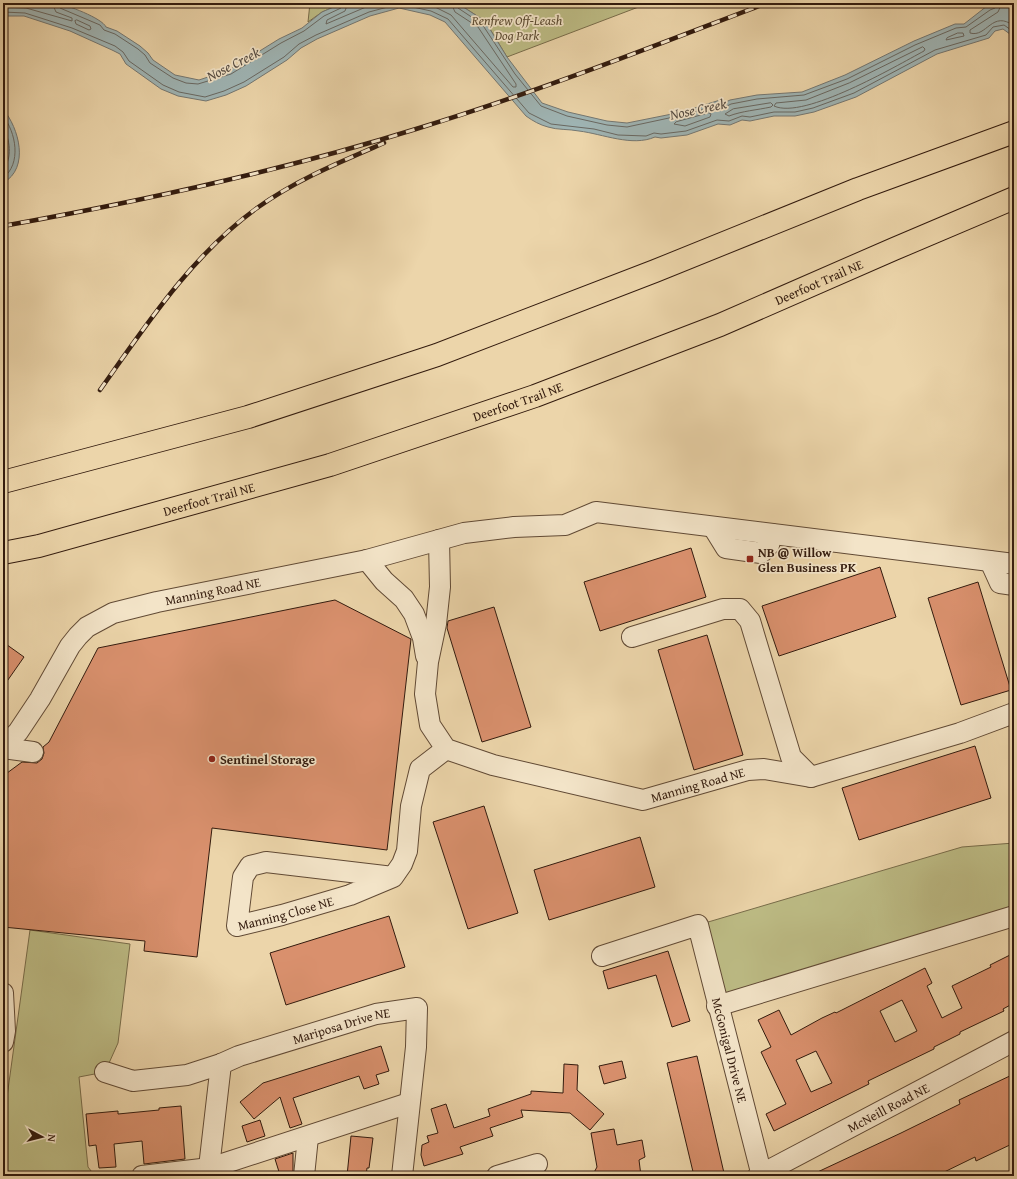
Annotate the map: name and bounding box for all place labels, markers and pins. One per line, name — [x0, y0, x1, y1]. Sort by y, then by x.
place label: NB @ Willow Glen Business PK — [758, 543, 857, 577]
marker: NB @ Willow Glen Business PK — [745, 554, 755, 564]
place label: Sentinel Storage — [220, 750, 315, 769]
marker: Sentinel Storage — [207, 754, 217, 764]

